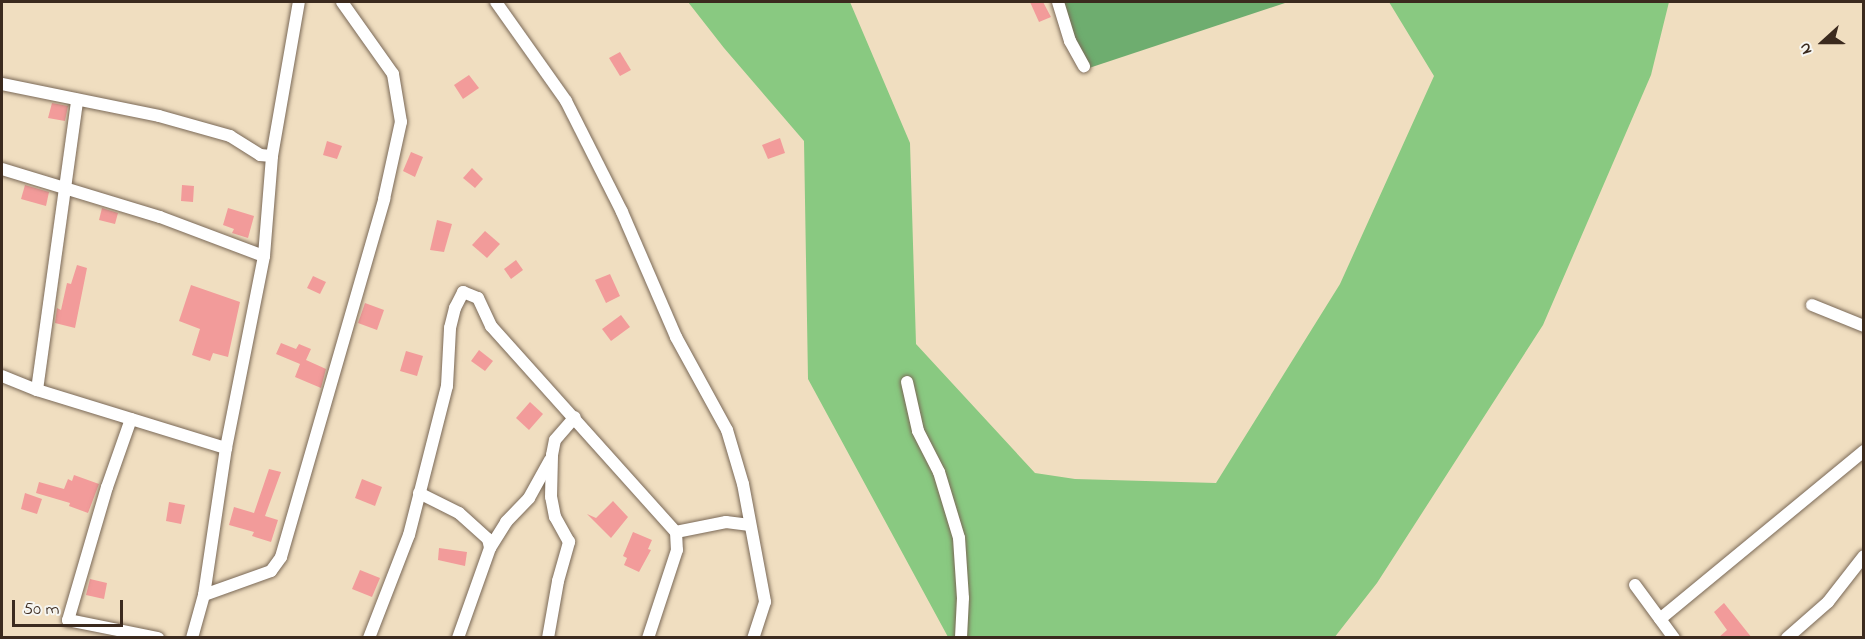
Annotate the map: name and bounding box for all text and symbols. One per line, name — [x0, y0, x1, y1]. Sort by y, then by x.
north arrow — [1793, 12, 1853, 72]
text: N — [1793, 39, 1819, 58]
scale bar — [15, 588, 126, 626]
text: 50 m — [23, 597, 60, 623]

